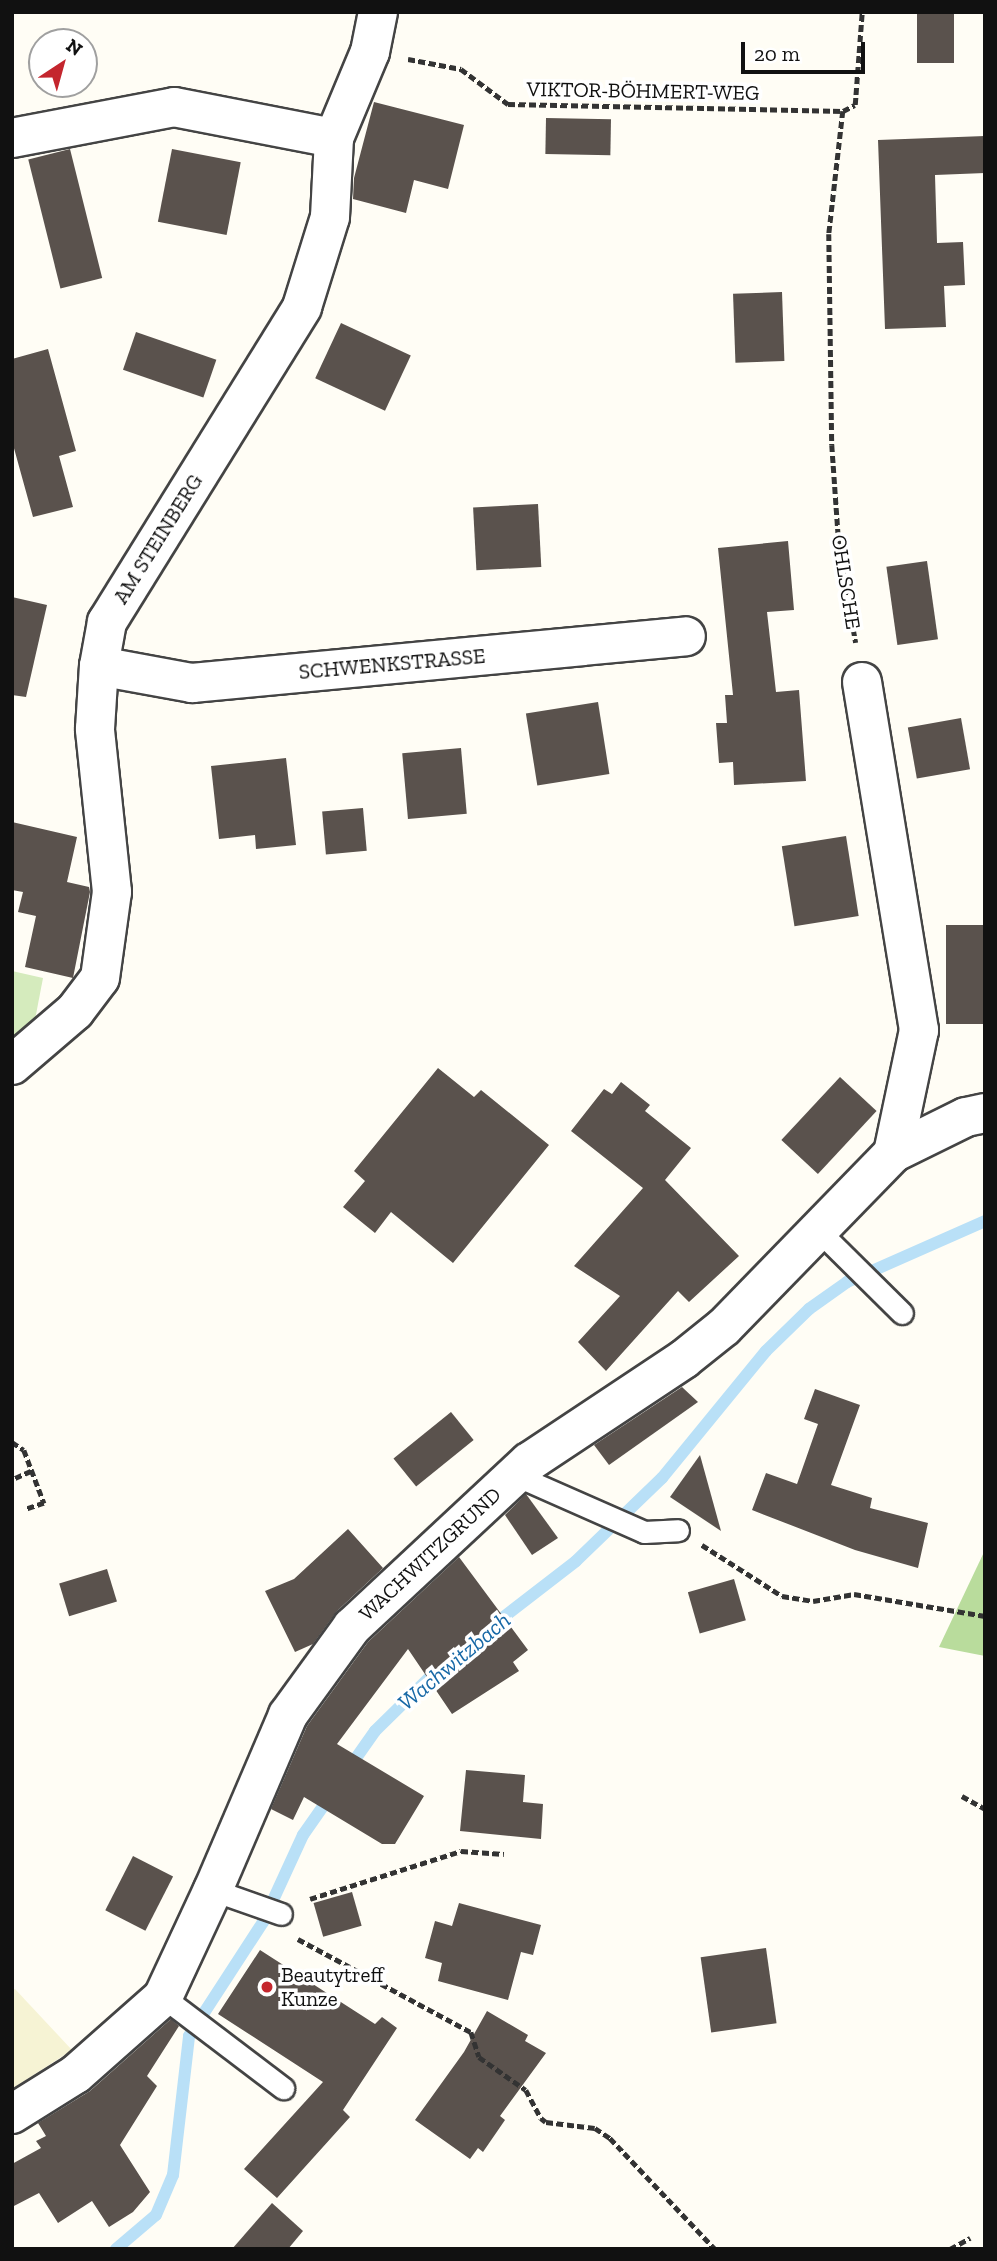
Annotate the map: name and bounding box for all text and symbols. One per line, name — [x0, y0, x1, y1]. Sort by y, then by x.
north arrow — [28, 28, 98, 98]
scale bar — [745, 28, 869, 72]
text: N — [62, 34, 87, 61]
text: 20 m — [754, 41, 800, 66]
street label: VIKTOR-BÖHMERT-WEG — [526, 76, 760, 106]
street label: AM STEINBERG — [108, 470, 208, 608]
street label: OHLSCHE — [826, 533, 866, 631]
street label: SCHWENKSTRASSE — [298, 643, 486, 685]
street label: WACHWITZGRUND — [354, 1482, 506, 1626]
water label: Wachwitzbach — [392, 1606, 516, 1716]
place label: Beautytreff Kunze — [281, 1962, 383, 2012]
marker: Beautytreff Kunze — [259, 1979, 275, 1995]

